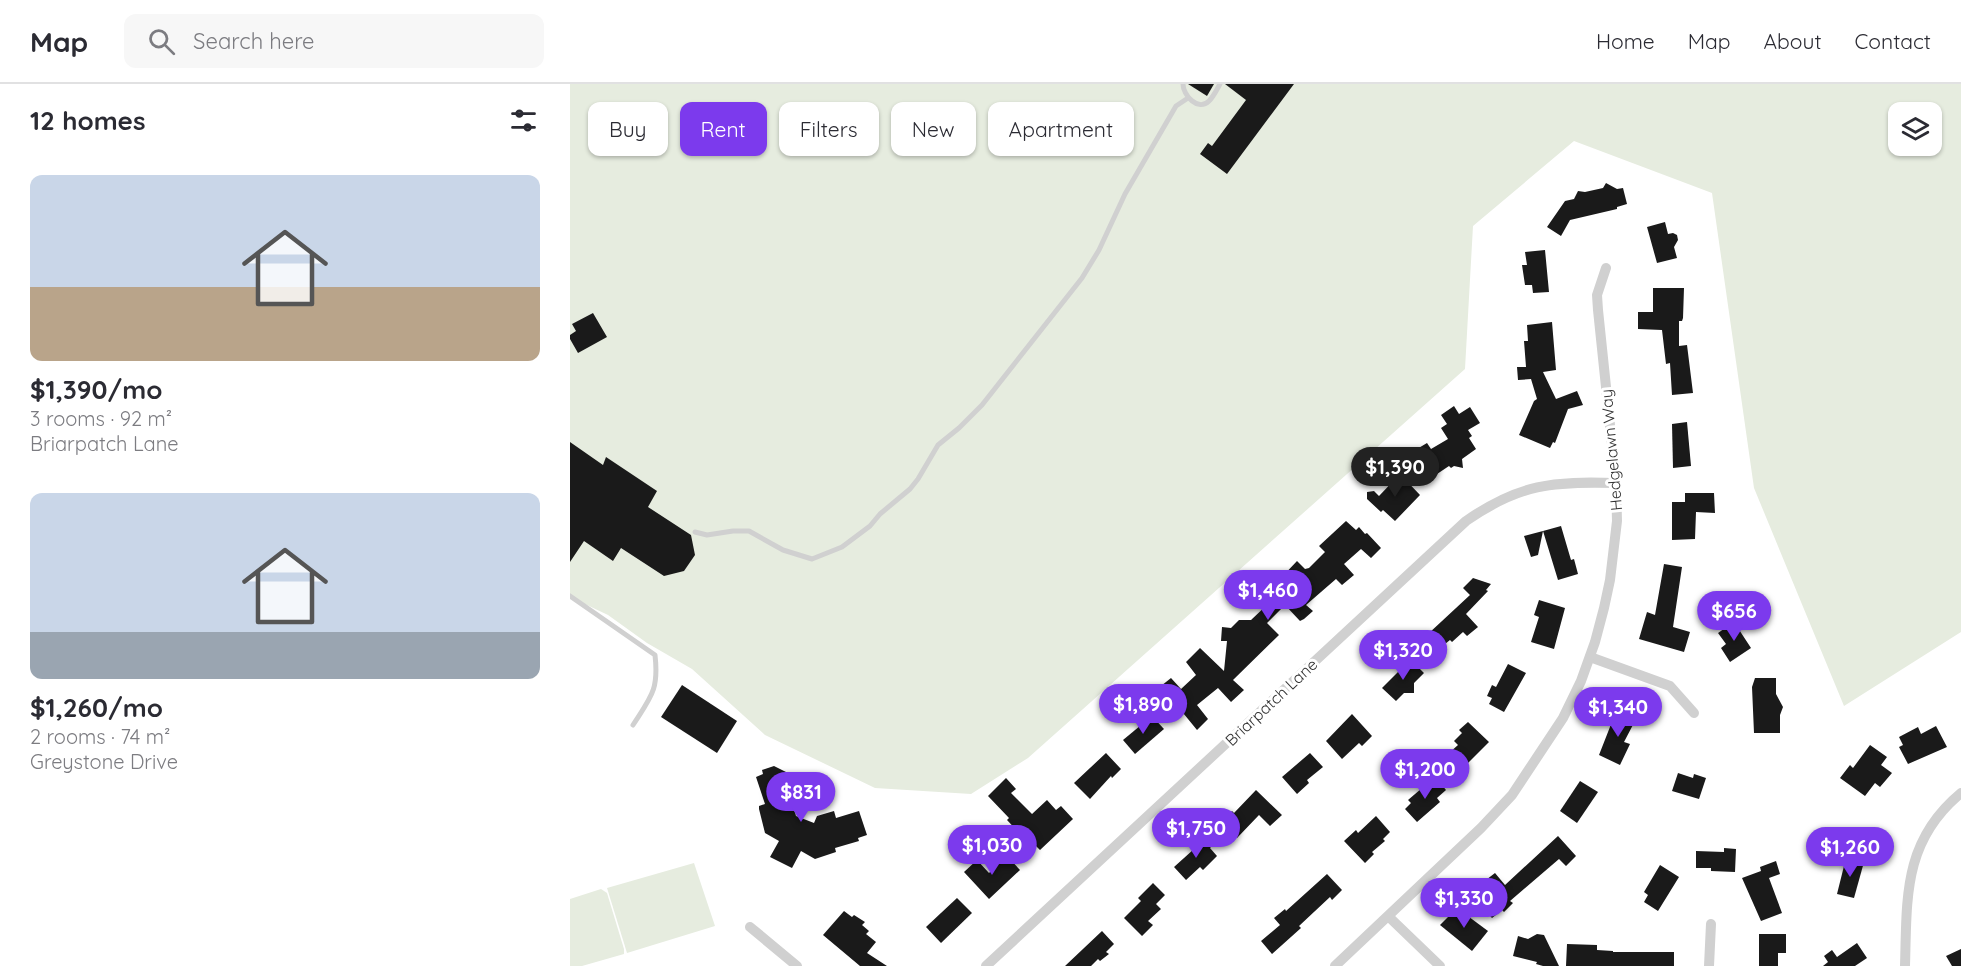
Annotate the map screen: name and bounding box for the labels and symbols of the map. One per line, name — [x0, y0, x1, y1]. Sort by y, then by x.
street label: Hedgelawn Way — [1596, 388, 1626, 512]
pin: $1,390 — [1346, 447, 1444, 498]
pin: $1,460 — [1219, 570, 1317, 621]
pin: $656 — [1698, 591, 1770, 642]
pin: $1,320 — [1354, 630, 1452, 681]
street label: Briarpatch Lane — [1221, 654, 1321, 750]
pin: $1,890 — [1094, 684, 1192, 735]
pin: $1,340 — [1569, 687, 1667, 738]
pin: $1,200 — [1376, 749, 1474, 800]
pin: $831 — [765, 772, 837, 823]
pin: $1,750 — [1147, 808, 1245, 859]
pin: $1,030 — [943, 825, 1041, 876]
pin: $1,260 — [1801, 827, 1899, 878]
pin: $1,330 — [1415, 878, 1513, 929]

